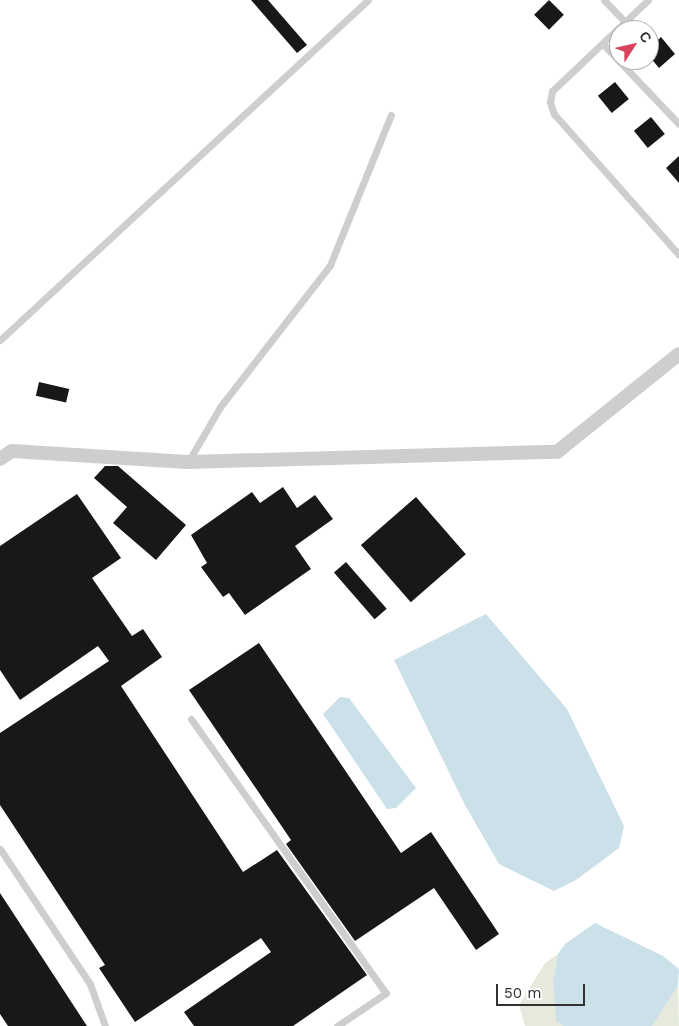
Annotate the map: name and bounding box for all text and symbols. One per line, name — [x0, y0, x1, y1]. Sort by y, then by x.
north arrow — [609, 20, 659, 70]
text: С — [636, 28, 655, 46]
scale bar — [499, 974, 588, 1006]
text: 50 m — [504, 984, 541, 1002]

